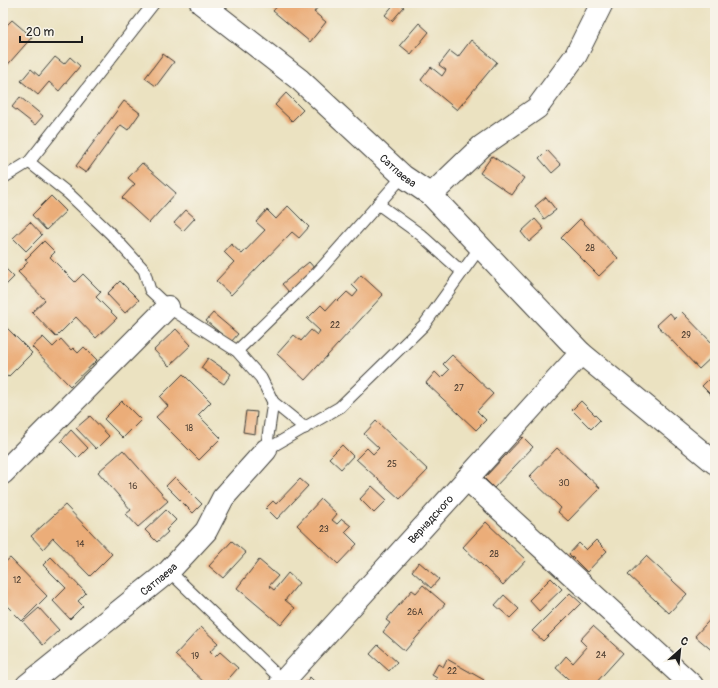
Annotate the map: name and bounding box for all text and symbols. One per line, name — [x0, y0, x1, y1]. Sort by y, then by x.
scale bar — [20, 18, 82, 44]
text: 20 m — [26, 25, 55, 40]
street label: Сатпаева — [377, 152, 419, 190]
house number: 28 — [585, 243, 595, 254]
house number: 22 — [330, 320, 340, 331]
house number: 29 — [681, 330, 691, 341]
house number: 27 — [454, 383, 464, 394]
house number: 18 — [185, 423, 193, 434]
house number: 25 — [387, 459, 397, 470]
house number: 30 — [558, 478, 570, 489]
house number: 16 — [129, 481, 137, 492]
street label: Вернадского — [406, 492, 456, 546]
house number: 23 — [319, 524, 329, 535]
house number: 14 — [76, 539, 85, 550]
house number: 28 — [489, 549, 499, 560]
street label: Сатпаева — [138, 560, 180, 598]
house number: 12 — [13, 575, 21, 586]
house number: 26А — [407, 607, 423, 618]
north arrow — [660, 630, 700, 670]
text: С — [678, 634, 690, 649]
house number: 24 — [596, 650, 607, 661]
house number: 19 — [191, 651, 199, 662]
house number: 22 — [447, 666, 457, 677]

